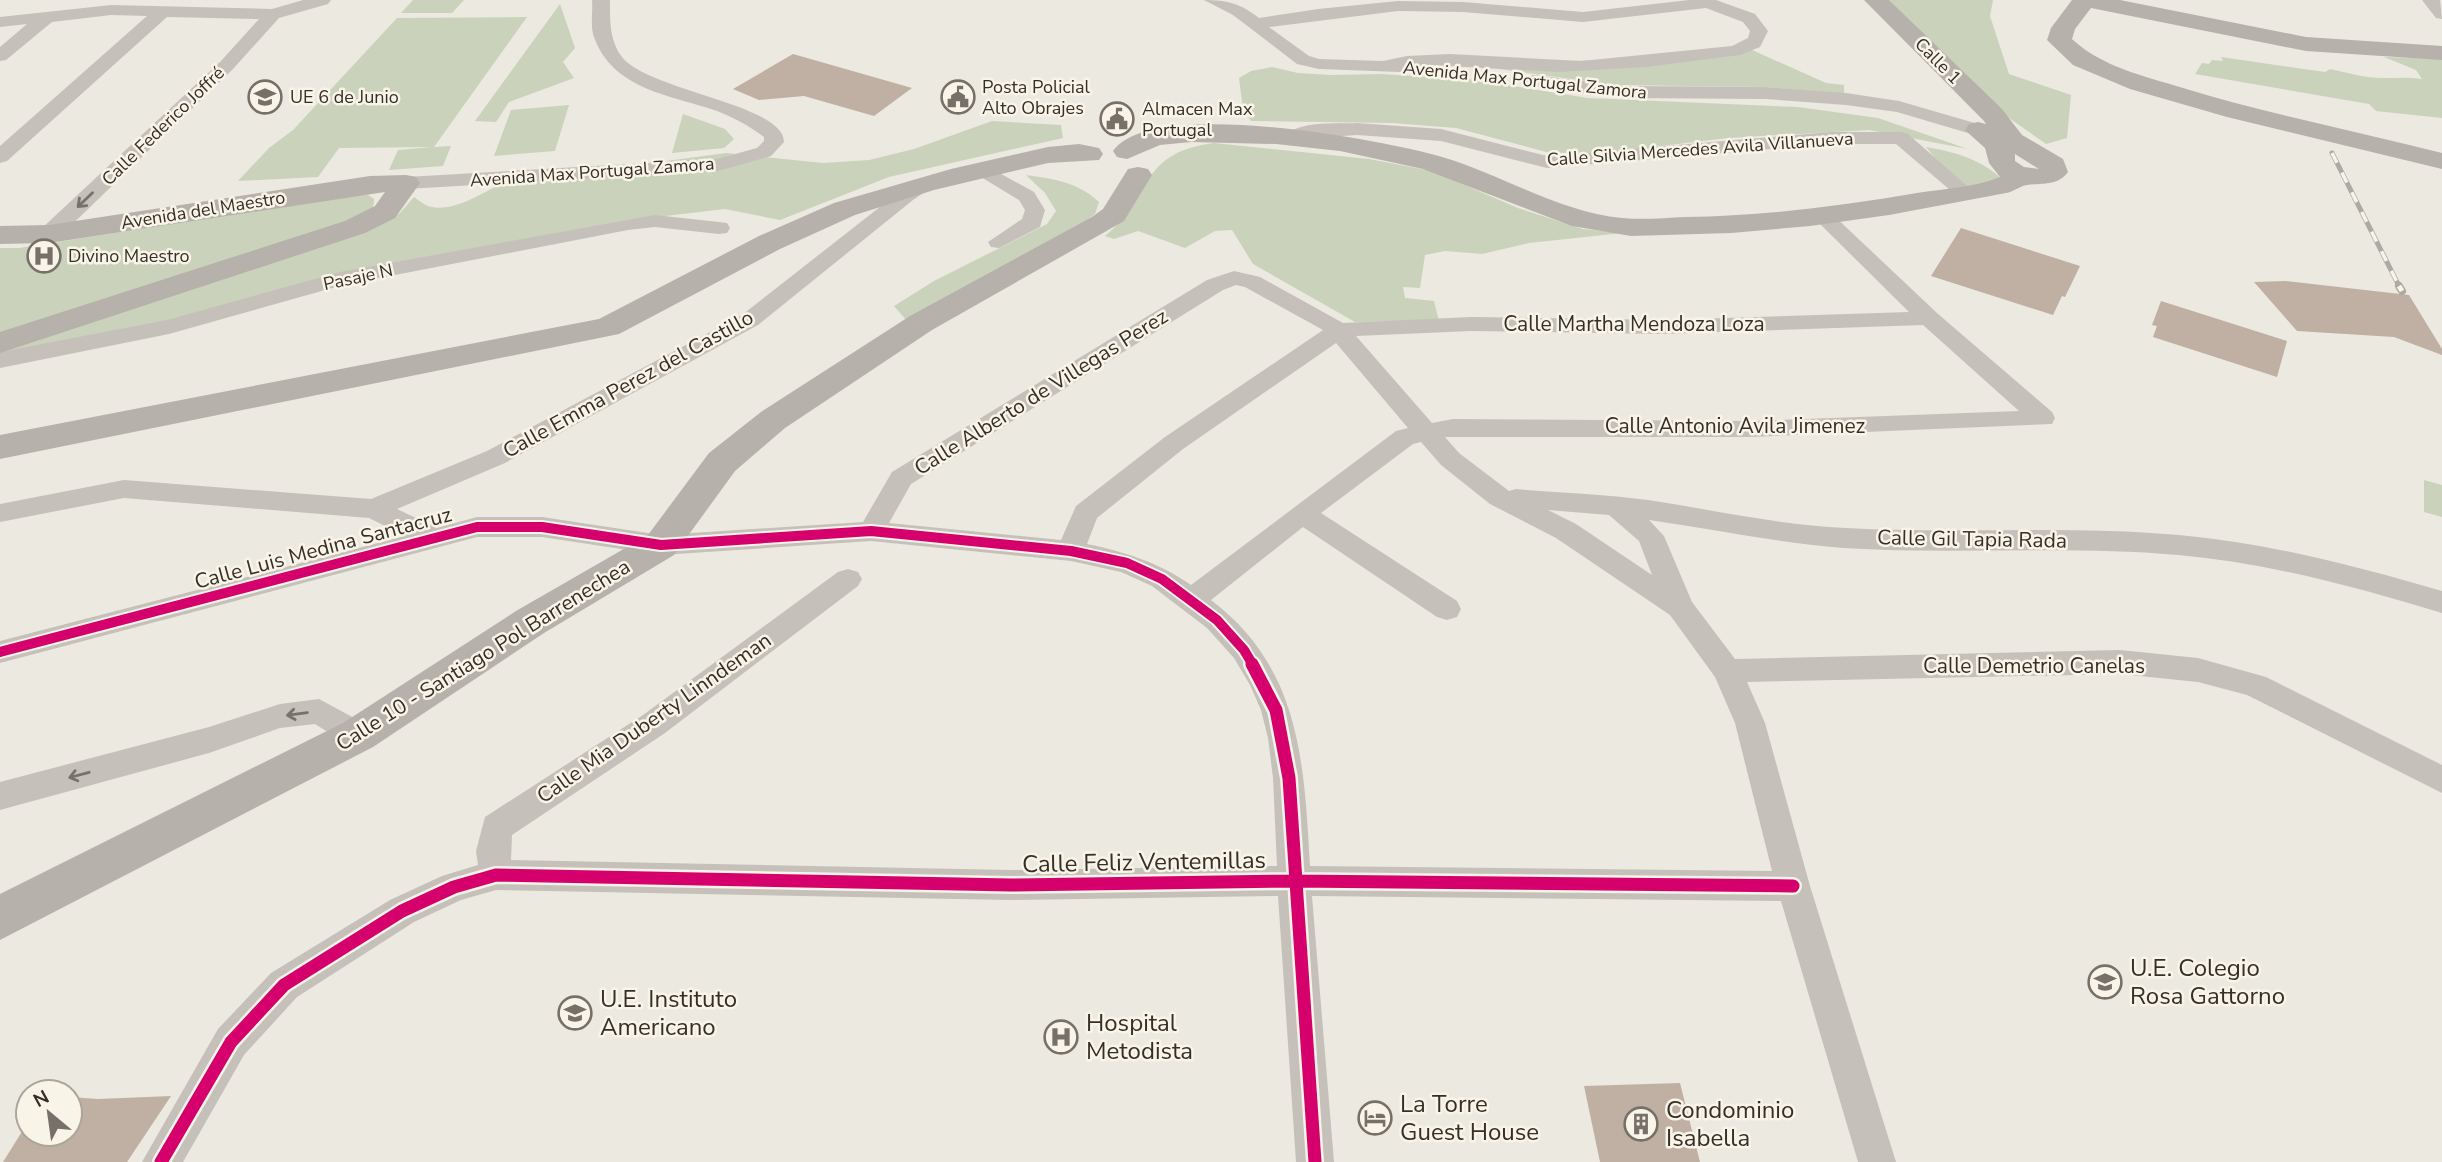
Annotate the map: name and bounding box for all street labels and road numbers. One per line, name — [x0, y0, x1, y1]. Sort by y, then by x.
street label: Calle 1 — [1909, 32, 1967, 90]
street label: Avenida Max Portugal Zamora — [1402, 55, 1648, 105]
street label: Calle Federico Joffré — [96, 61, 230, 191]
street label: Calle Silvia Mercedes Avila Villanueva — [1546, 126, 1854, 172]
street label: Avenida Max Portugal Zamora — [469, 151, 715, 193]
street label: Avenida del Maestro — [119, 185, 287, 235]
street label: Pasaje N — [321, 258, 395, 296]
street label: Calle Alberto de Villegas Perez — [909, 302, 1173, 482]
street label: Calle Emma Perez del Castillo — [498, 303, 758, 465]
street label: Calle Martha Mendoza Loza — [1503, 310, 1765, 338]
street label: Calle Antonio Avila Jimenez — [1605, 412, 1866, 440]
street label: Calle Luis Medina Santacruz — [191, 500, 455, 596]
street label: Calle Gil Tapia Rada — [1877, 523, 2067, 555]
street label: Calle 10 - Santiago Pol Barrenechea — [331, 553, 635, 757]
street label: Calle Mia Duberty Linndeman — [531, 626, 777, 810]
street label: Calle Demetrio Canelas — [1923, 652, 2145, 680]
street label: Calle Feliz Ventemillas — [1022, 844, 1266, 880]

